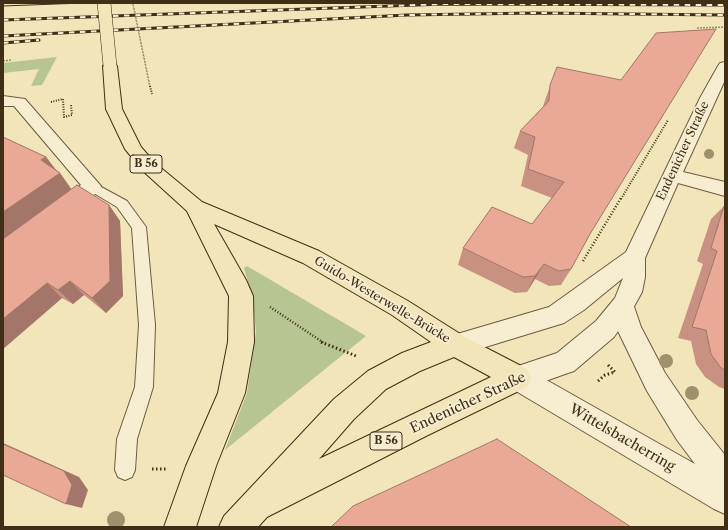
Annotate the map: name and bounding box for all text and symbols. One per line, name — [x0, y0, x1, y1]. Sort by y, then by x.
street label: Endenicher Straße — [654, 99, 712, 203]
road number: B 56 — [130, 155, 162, 173]
street label: Guido-Westerwelle-Brücke — [311, 254, 453, 346]
street label: Endenicher Straße — [408, 369, 528, 437]
street label: Wittelsbacherring — [566, 401, 678, 475]
road number: B 56 — [370, 432, 402, 450]

